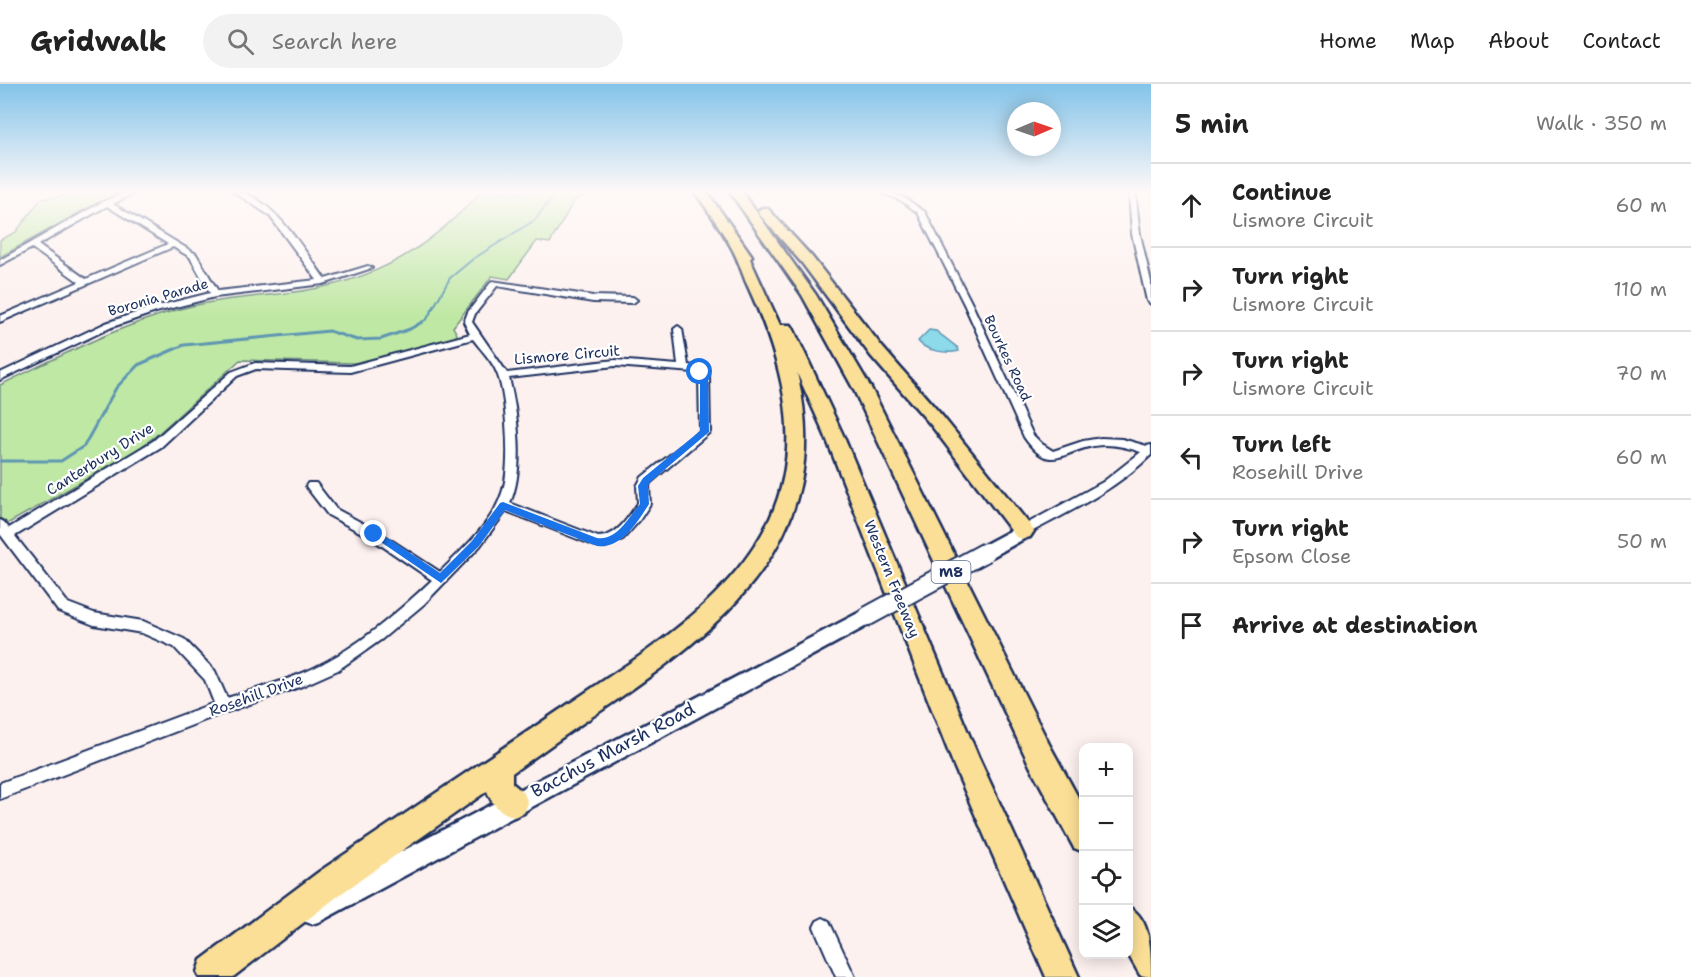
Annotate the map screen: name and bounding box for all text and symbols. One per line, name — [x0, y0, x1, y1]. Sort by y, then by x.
search box — [203, 14, 623, 68]
text: Gridwalk — [30, 22, 167, 60]
icon: search — [224, 25, 257, 58]
text: Search here — [272, 27, 398, 56]
text: Home — [1319, 27, 1377, 55]
text: Map — [1410, 27, 1455, 55]
text: About — [1488, 27, 1549, 55]
text: Contact — [1582, 27, 1661, 55]
north arrow — [1007, 102, 1061, 156]
text: 5 min — [1175, 106, 1249, 141]
text: Walk · 350 m — [1536, 110, 1667, 136]
text: Continue — [1232, 178, 1332, 207]
icon: ahead — [1175, 189, 1208, 222]
text: 60 m — [1615, 192, 1667, 218]
text: Lismore Circuit — [1232, 207, 1374, 233]
text: Turn right — [1232, 262, 1349, 291]
icon: right — [1175, 273, 1208, 306]
street label: Boronia Parade — [106, 274, 210, 320]
text: 110 m — [1613, 276, 1667, 302]
text: Lismore Circuit — [1232, 291, 1374, 317]
street label: Bourkes Road — [980, 312, 1036, 404]
street label: Lismore Circuit — [513, 340, 621, 370]
text: Turn right — [1232, 346, 1349, 375]
icon: right — [1175, 357, 1208, 390]
route start — [686, 358, 712, 384]
text: 70 m — [1615, 360, 1667, 386]
text: Lismore Circuit — [1232, 375, 1374, 401]
street label: Canterbury Drive — [43, 418, 157, 500]
text: Turn left — [1232, 430, 1331, 459]
icon: left — [1175, 441, 1208, 474]
text: 60 m — [1615, 444, 1667, 470]
text: Rosehill Drive — [1232, 459, 1363, 485]
text: Turn right — [1232, 514, 1349, 543]
street label: Western Freeway — [859, 517, 925, 641]
route end — [360, 520, 386, 546]
icon: right — [1175, 525, 1208, 558]
text: 50 m — [1617, 528, 1667, 554]
text: Epsom Close — [1232, 543, 1351, 569]
road number: M8 — [932, 561, 970, 583]
icon: arrive — [1175, 609, 1208, 642]
text: Arrive at destination — [1232, 611, 1478, 640]
street label: Rosehill Drive — [206, 669, 306, 721]
street label: Bacchus Marsh Road — [527, 697, 699, 803]
map controls — [1079, 743, 1133, 959]
button: + — [1079, 743, 1133, 797]
button: − — [1079, 797, 1133, 851]
button: locate — [1079, 851, 1133, 905]
button: layers — [1079, 905, 1133, 959]

